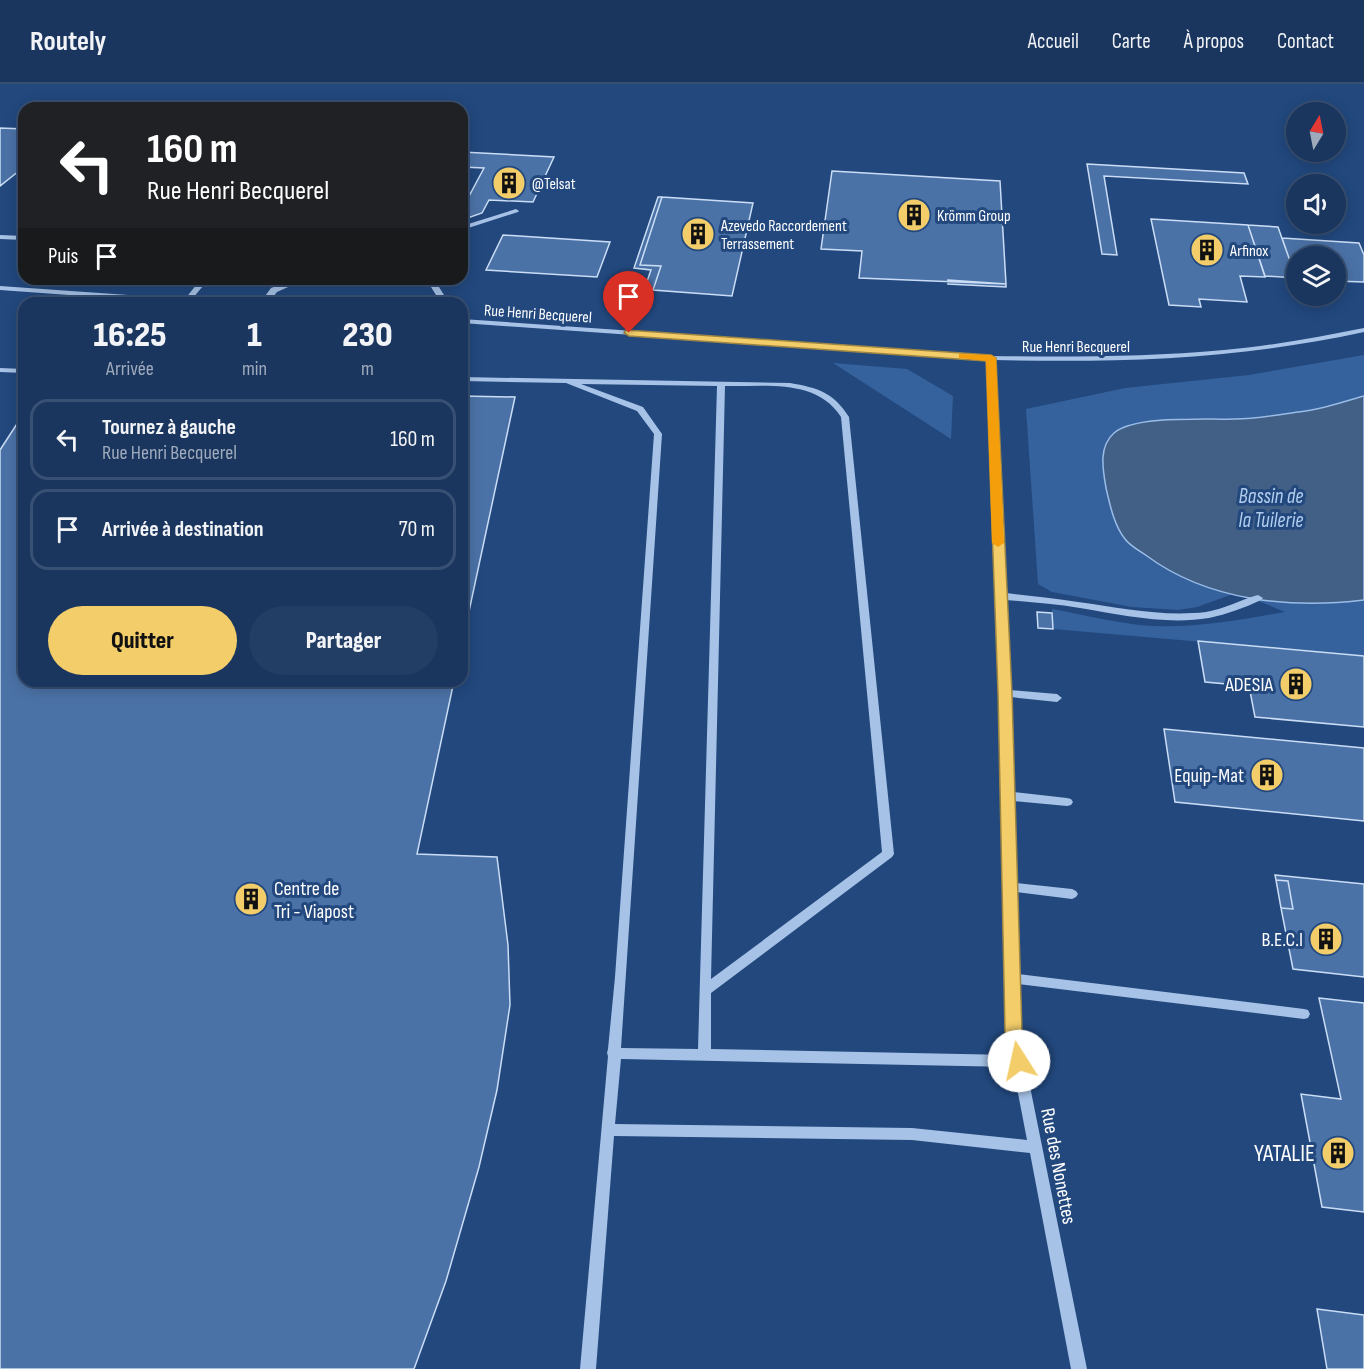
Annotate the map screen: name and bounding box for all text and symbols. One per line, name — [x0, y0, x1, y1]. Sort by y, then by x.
text: Routely — [30, 25, 106, 58]
text: Accueil — [1028, 29, 1079, 54]
text: Carte — [1112, 29, 1151, 54]
text: À propos — [1184, 29, 1244, 54]
text: Contact — [1277, 29, 1334, 54]
north arrow — [1286, 102, 1346, 162]
map controls — [1286, 102, 1346, 306]
text: 160 m — [147, 124, 238, 175]
icon: left — [48, 126, 126, 204]
building icon: @Telsat — [491, 165, 527, 201]
button: sound — [1286, 174, 1346, 234]
text: Rue Henri Becquerel — [147, 175, 329, 207]
place label: @Telsat — [532, 175, 576, 194]
building icon: Krömm Group — [896, 197, 932, 233]
place label: Krömm Group — [937, 207, 1011, 226]
building icon: Azevedo Raccordement Terrassement — [680, 216, 716, 252]
place label: Azevedo Raccordement Terrassement — [720, 217, 847, 254]
building icon: Arfinox — [1189, 232, 1225, 268]
icon: arrive — [90, 240, 123, 273]
place label: Arfinox — [1229, 242, 1268, 261]
text: Puis — [48, 243, 78, 270]
button: layers — [1286, 246, 1346, 306]
pin — [603, 271, 654, 333]
icon: arrive — [612, 280, 645, 313]
street label: Rue Henri Becquerel — [483, 301, 592, 328]
text: 16:25 — [93, 314, 167, 357]
text: 1 — [247, 314, 262, 357]
text: 230 — [342, 314, 393, 357]
street label: Rue Henri Becquerel — [1022, 338, 1130, 357]
text: Arrivée — [106, 357, 154, 381]
text: min — [242, 357, 267, 381]
text: m — [361, 357, 374, 381]
text: Tournez à gauche — [102, 414, 236, 441]
icon: left — [51, 423, 84, 456]
text: 160 m — [390, 426, 435, 453]
text: Rue Henri Becquerel — [102, 441, 237, 465]
water label: Bassin de la Tuilerie — [1238, 484, 1304, 533]
icon: arrive — [51, 513, 84, 546]
text: Arrivée à destination — [102, 516, 264, 543]
text: 70 m — [399, 516, 435, 543]
button: Quitter — [48, 606, 237, 675]
button: Partager — [249, 606, 438, 675]
building icon: ADESIA — [1278, 666, 1314, 702]
place label: ADESIA — [1224, 673, 1273, 697]
building icon: Equip-Mat — [1249, 757, 1285, 793]
place label: Equip-Mat — [1174, 764, 1244, 788]
place label: Centre de Tri - Viapost — [274, 877, 354, 924]
building icon: Centre de Tri - Viapost — [233, 881, 269, 917]
building icon: B.E.C.I — [1308, 921, 1344, 957]
place label: B.E.C.I — [1262, 928, 1303, 952]
position arrow — [987, 1029, 1051, 1093]
street label: Rue des Nonettes — [1035, 1106, 1081, 1226]
building icon: YATALIE — [1320, 1135, 1356, 1171]
place label: YATALIE — [1254, 1139, 1315, 1168]

